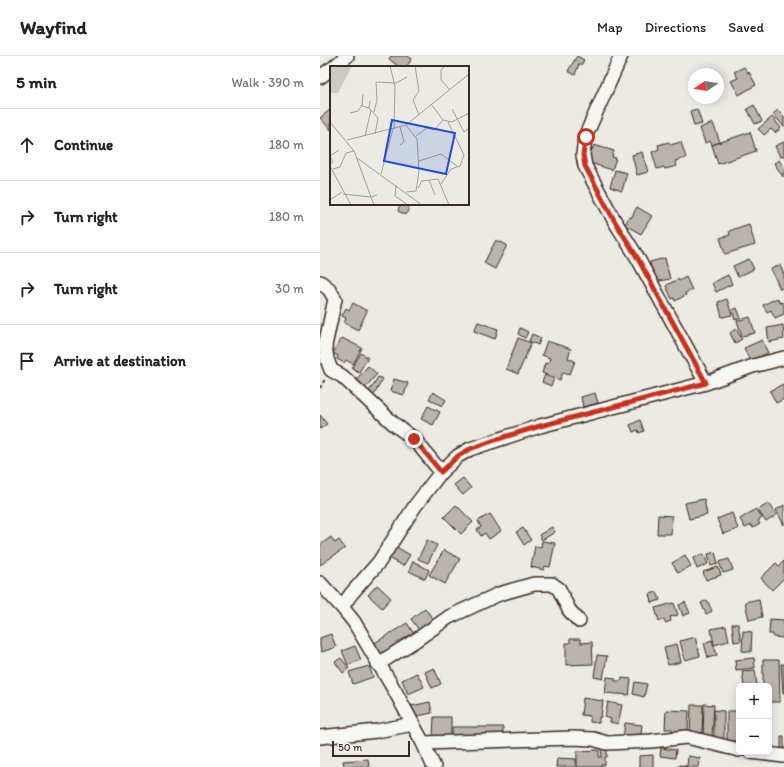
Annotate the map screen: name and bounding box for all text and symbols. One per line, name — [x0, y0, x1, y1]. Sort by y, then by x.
text: Wayfind — [20, 16, 87, 39]
text: Map — [597, 19, 623, 36]
text: Directions — [645, 19, 706, 36]
text: Saved — [728, 19, 764, 36]
inset map — [330, 66, 469, 205]
north arrow — [688, 68, 724, 104]
text: 5 min — [16, 72, 56, 92]
text: Walk · 390 m — [232, 75, 304, 90]
route start — [577, 128, 595, 146]
icon: ahead — [16, 134, 38, 156]
text: Continue — [54, 136, 113, 154]
text: 180 m — [269, 137, 304, 152]
icon: right — [16, 206, 38, 228]
text: Turn right — [54, 208, 118, 226]
text: 180 m — [269, 209, 304, 224]
icon: right — [16, 278, 38, 300]
text: Turn right — [54, 280, 118, 298]
text: 30 m — [275, 281, 304, 296]
icon: arrive — [16, 350, 38, 372]
text: Arrive at destination — [54, 352, 186, 370]
route end — [405, 430, 423, 448]
map controls — [736, 683, 772, 755]
button: + — [736, 683, 772, 719]
button: − — [736, 719, 772, 755]
scale bar — [332, 739, 410, 758]
text: 50 m — [338, 741, 362, 754]

